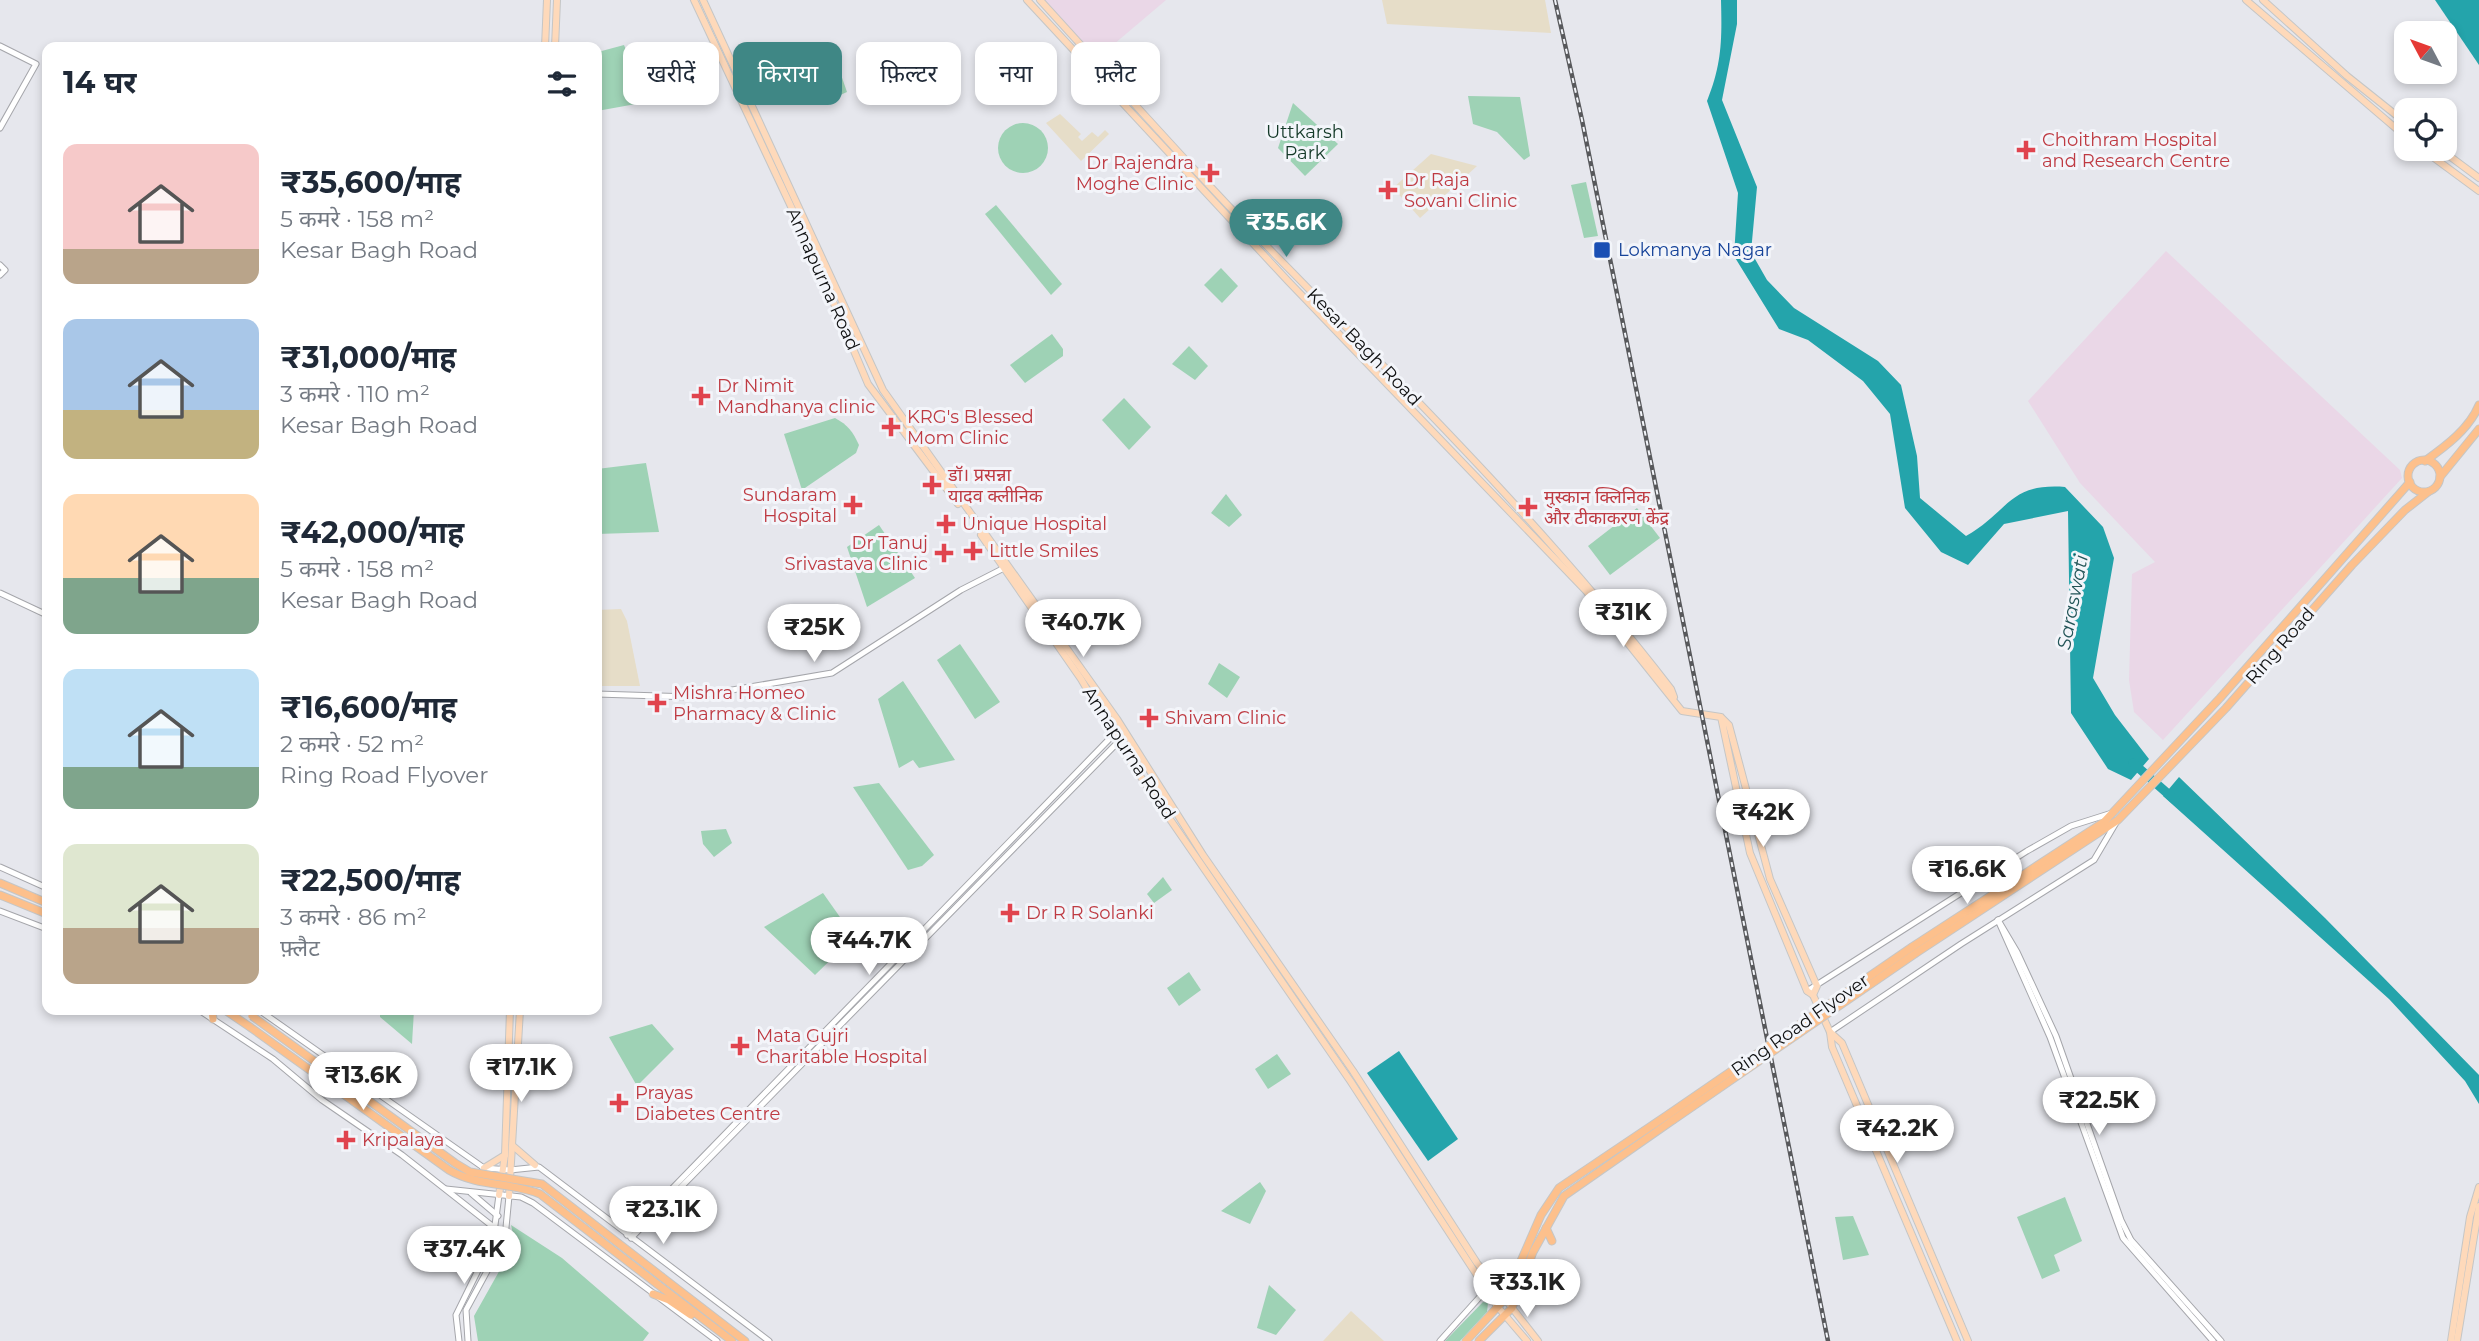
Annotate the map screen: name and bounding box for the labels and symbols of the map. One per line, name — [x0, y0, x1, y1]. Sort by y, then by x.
north arrow — [2394, 21, 2457, 84]
park label: Uttkarsh Park — [1266, 121, 1344, 164]
place label: Choithram Hospital and Research Centre — [2042, 129, 2230, 172]
marker: Choithram Hospital and Research Centre — [2016, 140, 2036, 160]
place label: Dr Rajendra Moghe Clinic — [1076, 152, 1194, 195]
marker: Dr Rajendra Moghe Clinic — [1200, 163, 1220, 183]
place label: Dr Raja Sovani Clinic — [1404, 169, 1517, 212]
marker: Dr Raja Sovani Clinic — [1378, 180, 1398, 200]
pin: ₹35.6K — [1229, 200, 1343, 259]
street label: Annapurna Road — [782, 204, 864, 354]
place label: Lokmanya Nagar — [1618, 239, 1772, 261]
marker: Lokmanya Nagar — [1592, 240, 1612, 260]
street label: Kesar Bagh Road — [1302, 284, 1426, 410]
place label: Dr Nimit Mandhanya clinic — [717, 375, 875, 418]
marker: Dr Nimit Mandhanya clinic — [691, 386, 711, 406]
place label: KRG's Blessed Mom Clinic — [907, 406, 1034, 449]
marker: KRG's Blessed Mom Clinic — [881, 417, 901, 437]
place label: डॉ। प्रसन्ना यादव क्लीनिक — [947, 464, 1044, 507]
marker: डॉ। प्रसन्ना यादव क्लीनिक — [922, 475, 942, 495]
place label: Sundaram Hospital — [743, 484, 837, 527]
place label: मुस्कान क्लिनिक और टीकाकरण केंद्र — [1544, 486, 1669, 529]
marker: Sundaram Hospital — [843, 495, 863, 515]
marker: मुस्कान क्लिनिक और टीकाकरण केंद्र — [1518, 497, 1538, 517]
place label: Unique Hospital — [962, 513, 1107, 535]
marker: Unique Hospital — [936, 514, 956, 534]
place label: Dr Tanuj Srivastava Clinic — [784, 532, 928, 575]
place label: Little Smiles — [989, 540, 1099, 562]
marker: Little Smiles — [963, 541, 983, 561]
marker: Dr Tanuj Srivastava Clinic — [934, 543, 954, 563]
water label: Saraswati — [2052, 552, 2093, 651]
pin: ₹31K — [1582, 590, 1664, 649]
pin: ₹40.7K — [1026, 600, 1140, 659]
street label: Ring Road — [2241, 603, 2319, 689]
pin: ₹25K — [773, 604, 855, 664]
place label: Mishra Homeo Pharmacy & Clinic — [673, 682, 836, 725]
street label: Annapurna Road — [1078, 683, 1180, 823]
marker: Mishra Homeo Pharmacy & Clinic — [647, 693, 667, 713]
place label: Shivam Clinic — [1165, 707, 1287, 729]
marker: Shivam Clinic — [1139, 708, 1159, 728]
pin: ₹42K — [1722, 790, 1804, 849]
pin: ₹16.6K — [1910, 846, 2024, 906]
place label: Dr R R Solanki — [1026, 902, 1154, 924]
marker: Dr R R Solanki — [1000, 903, 1020, 923]
pin: ₹44.7K — [812, 918, 926, 977]
street label: Ring Road Flyover — [1727, 969, 1873, 1081]
place label: Mata Gujri Charitable Hospital — [756, 1025, 928, 1068]
marker: Mata Gujri Charitable Hospital — [730, 1036, 750, 1056]
pin: ₹17.1K — [464, 1044, 578, 1104]
pin: ₹13.6K — [306, 1052, 420, 1112]
pin: ₹22.5K — [2042, 1078, 2156, 1137]
place label: Prayas Diabetes Centre — [635, 1082, 780, 1125]
marker: Prayas Diabetes Centre — [609, 1093, 629, 1113]
pin: ₹42.2K — [1840, 1106, 1954, 1165]
place label: Kripalaya — [362, 1129, 444, 1151]
marker: Kripalaya — [336, 1130, 356, 1150]
pin: ₹23.1K — [606, 1186, 720, 1246]
pin: ₹37.4K — [407, 1226, 521, 1286]
pin: ₹33.1K — [1470, 1260, 1584, 1319]

